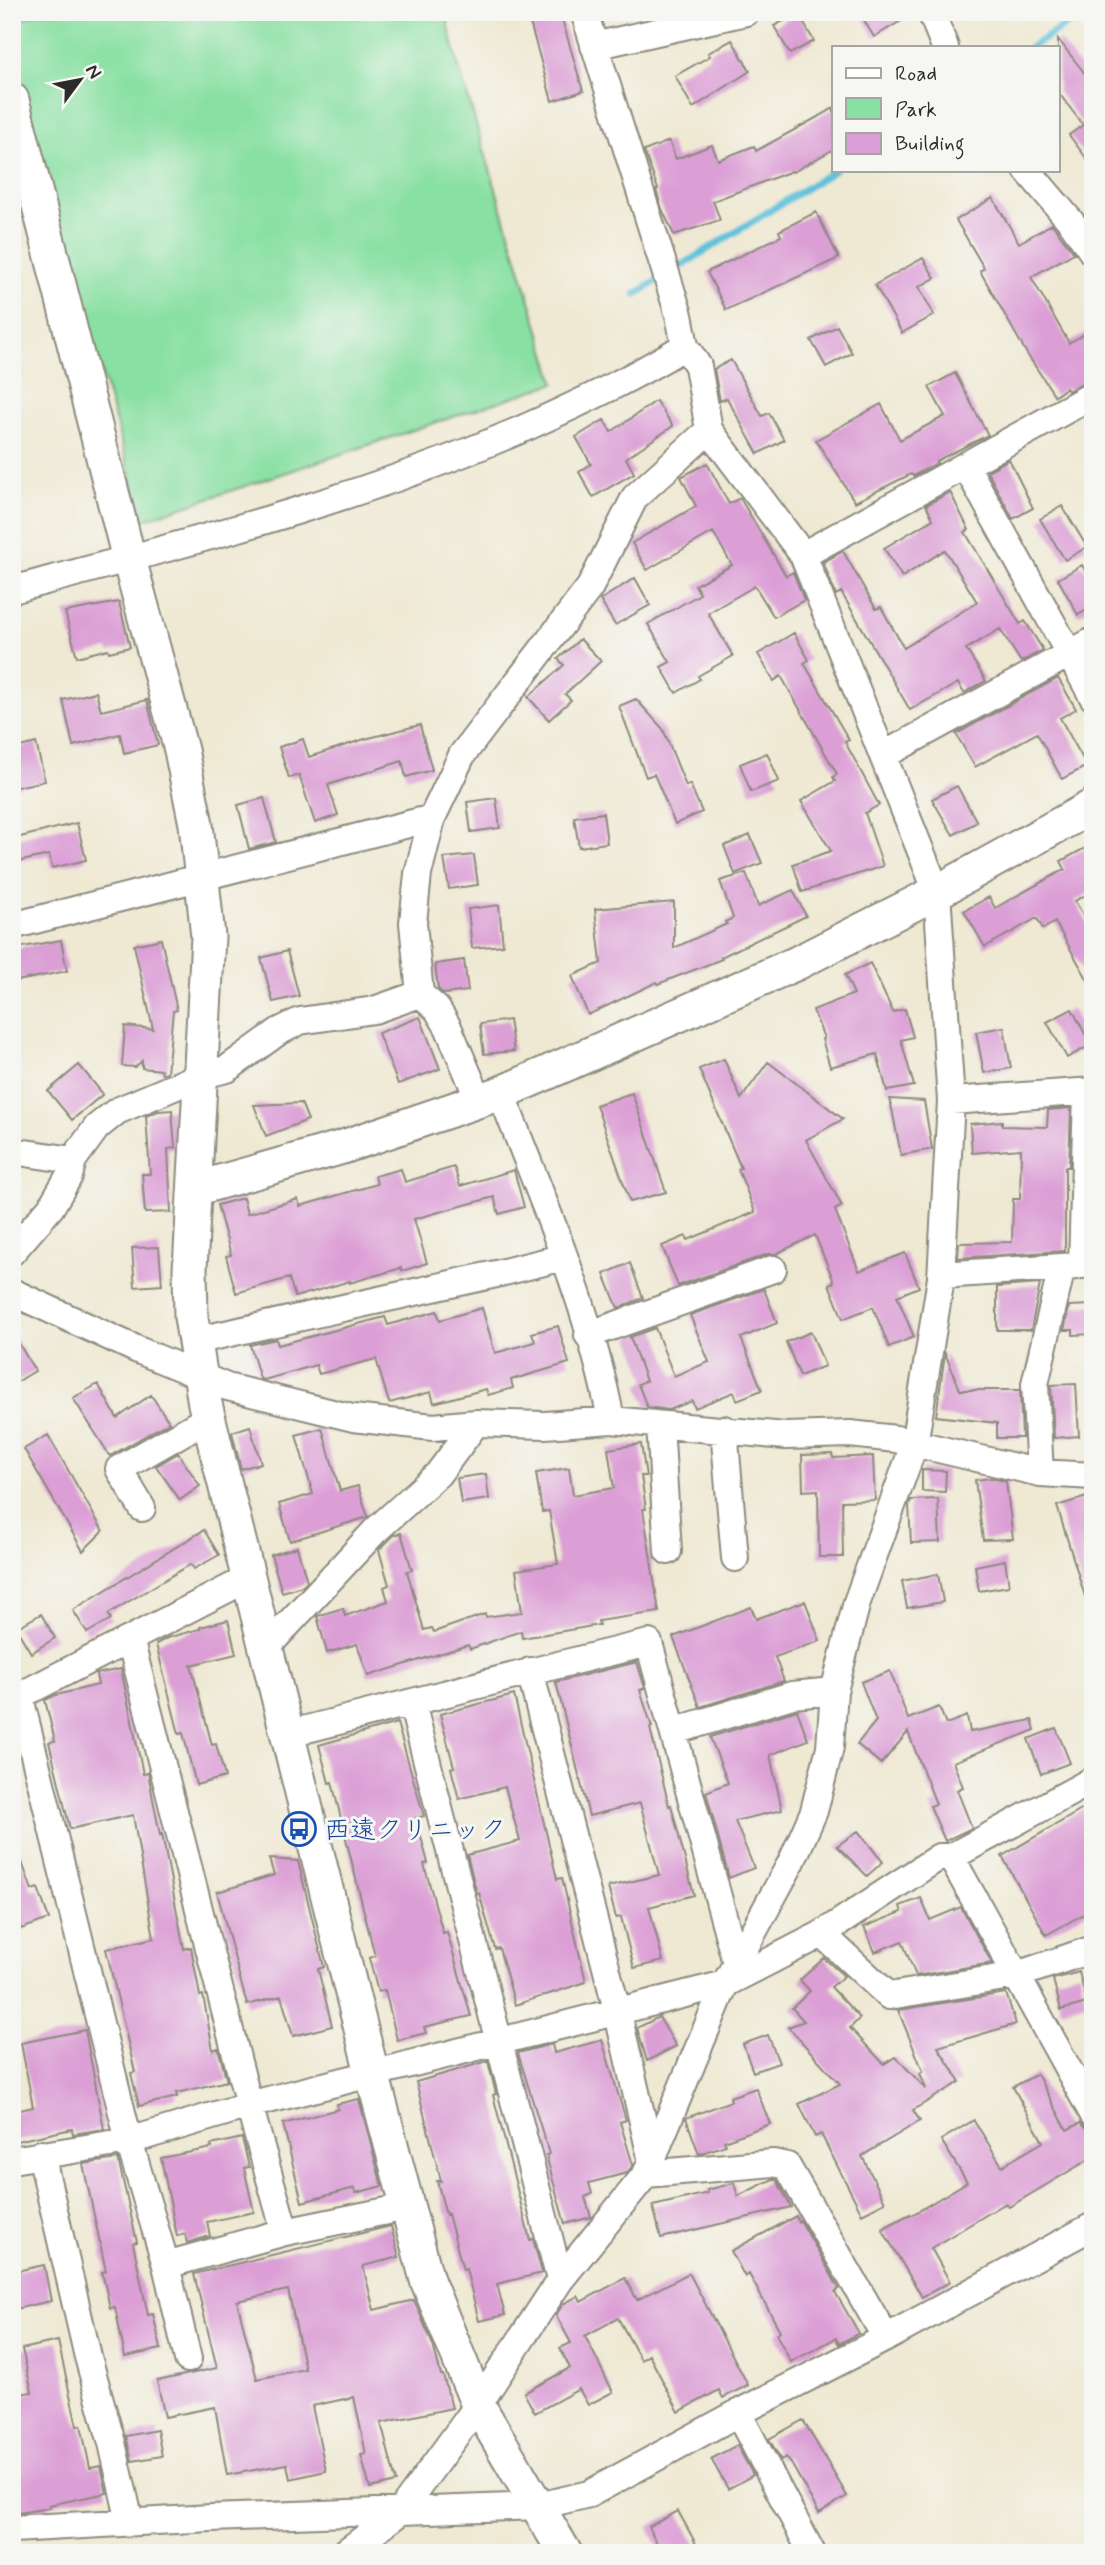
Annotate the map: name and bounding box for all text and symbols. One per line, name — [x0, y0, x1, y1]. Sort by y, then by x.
north arrow — [46, 46, 116, 116]
legend — [832, 46, 1060, 172]
text: N — [79, 60, 107, 84]
text: Road — [895, 60, 937, 88]
text: Park — [895, 96, 937, 124]
text: Building — [895, 130, 965, 160]
bus stop icon: 西遠クリニック — [280, 1810, 318, 1848]
place label: 西遠クリニック — [324, 1814, 506, 1848]

